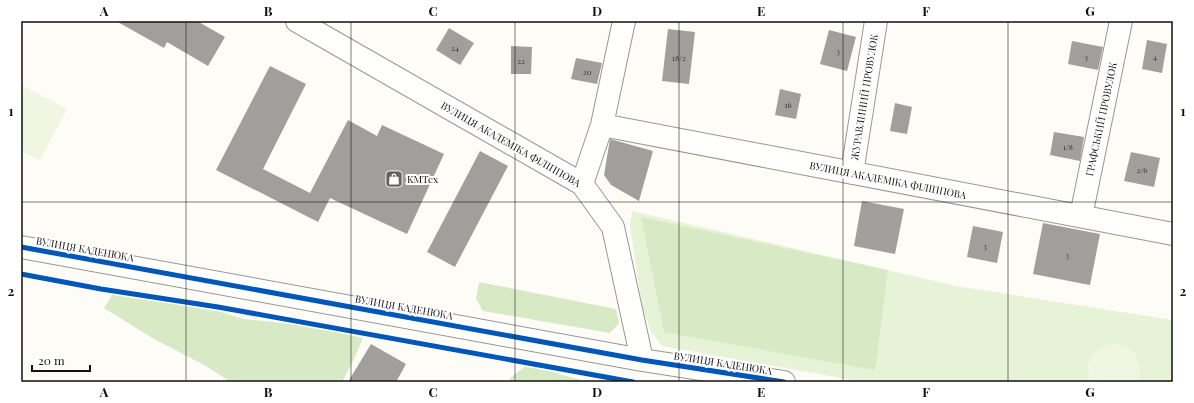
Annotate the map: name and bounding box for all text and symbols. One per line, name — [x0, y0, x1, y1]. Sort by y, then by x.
text: A — [99, 2, 109, 19]
text: B — [264, 2, 273, 19]
text: C — [428, 2, 438, 19]
text: D — [592, 2, 602, 19]
text: E — [757, 2, 765, 19]
text: F — [922, 2, 930, 19]
text: G — [1085, 2, 1095, 19]
street label: ЖУРАВЛИНИЙ ПРОВУЛОК — [847, 33, 881, 161]
house number: 24 — [451, 42, 459, 53]
house number: 3 — [836, 45, 840, 56]
house number: 3 — [1084, 51, 1088, 62]
house number: 4 — [1153, 51, 1157, 62]
house number: 18/2 — [672, 52, 686, 63]
house number: 22 — [517, 55, 525, 66]
street label: ГРАФСЬКИЙ ПРОВУЛОК — [1082, 60, 1120, 177]
house number: 20 — [583, 66, 592, 77]
street label: ВУЛИЦЯ АКАДЕМІКА ФІЛІППОВА — [438, 98, 584, 190]
house number: 16 — [784, 99, 792, 110]
text: 1 — [9, 102, 14, 119]
text: 1 — [1181, 102, 1186, 119]
house number: 1/8 — [1063, 141, 1073, 152]
street label: ВУЛИЦЯ АКАДЕМІКА ФІЛІППОВА — [808, 158, 968, 202]
house number: 2/6 — [1137, 164, 1147, 175]
shop icon: KMTex — [384, 169, 404, 189]
place label: KMTex — [407, 172, 439, 186]
street label: ВУЛИЦЯ КАДЕНЮКА — [35, 233, 136, 265]
house number: 3 — [983, 240, 987, 251]
house number: 3 — [1065, 249, 1069, 260]
text: 2 — [8, 282, 15, 299]
text: 2 — [1180, 282, 1187, 299]
street label: ВУЛИЦЯ КАДЕНЮКА — [354, 291, 455, 323]
scale bar — [32, 347, 90, 373]
street label: ВУЛИЦЯ КАДЕНЮКА — [673, 348, 774, 378]
text: 20 m — [38, 352, 65, 368]
text: A — [99, 383, 109, 400]
text: B — [264, 383, 273, 400]
text: C — [428, 383, 438, 400]
text: D — [592, 383, 602, 400]
text: E — [757, 383, 765, 400]
text: F — [922, 383, 930, 400]
text: G — [1085, 383, 1095, 400]

